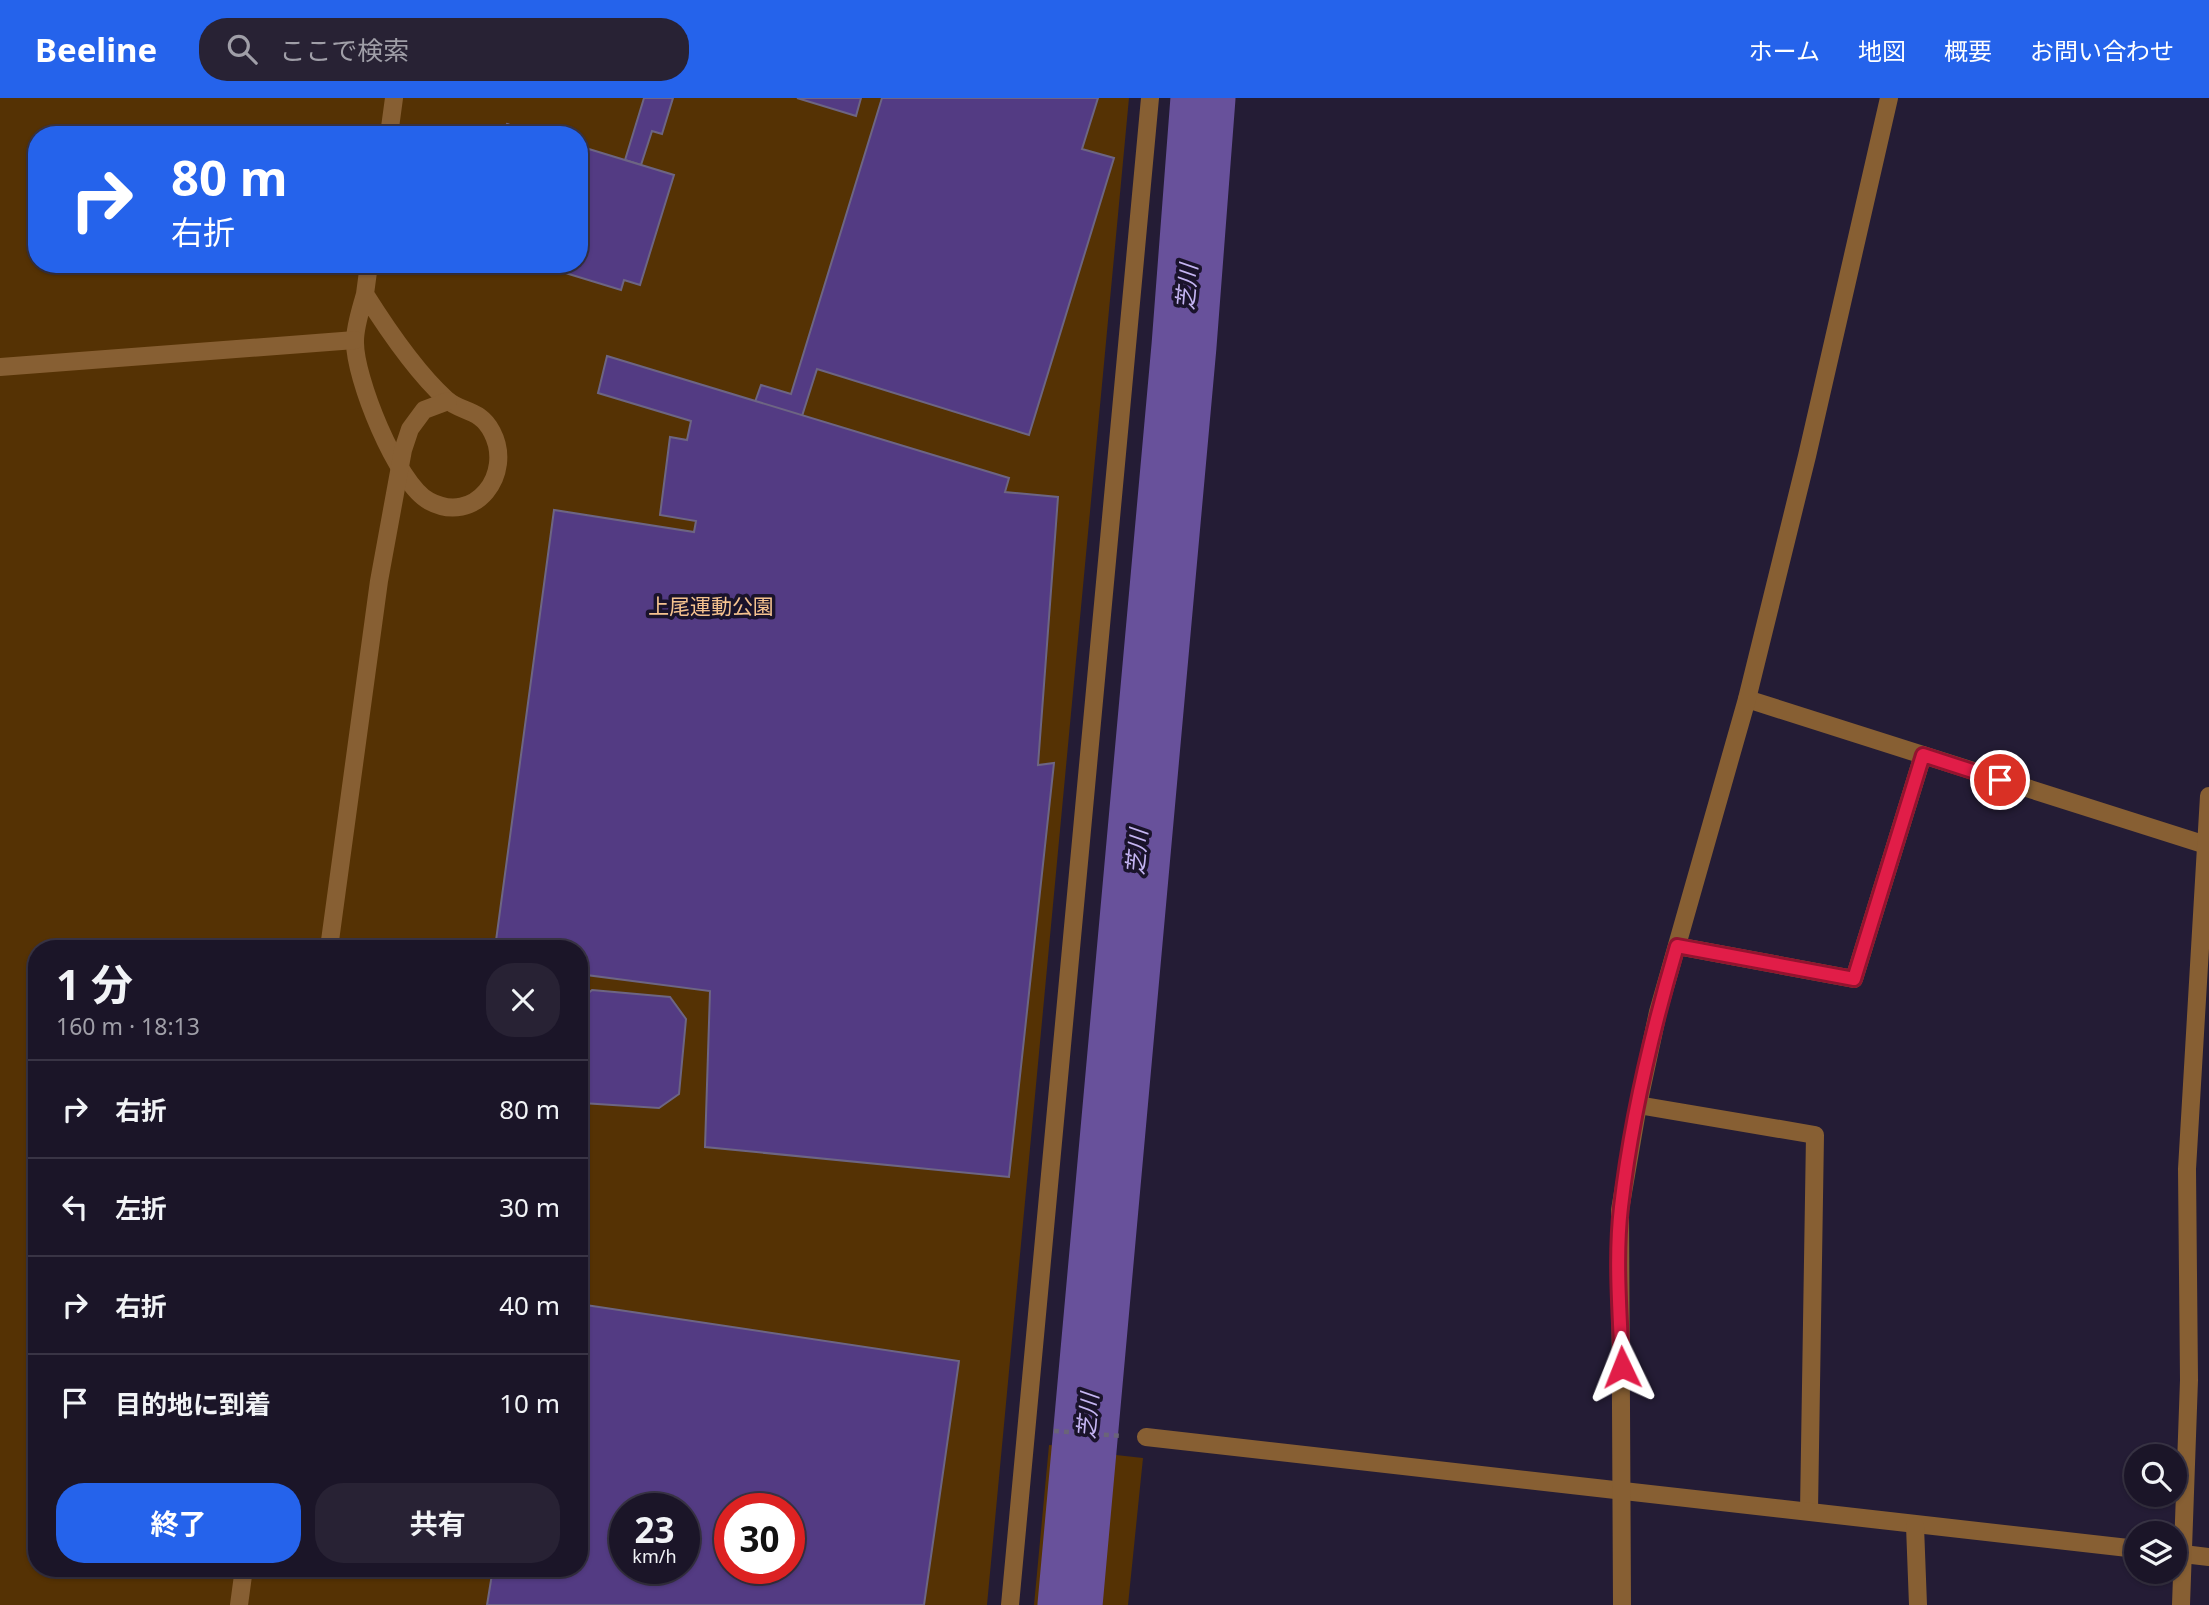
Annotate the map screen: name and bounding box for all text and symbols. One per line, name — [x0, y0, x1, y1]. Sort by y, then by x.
search box — [199, 18, 689, 81]
text: Beeline — [35, 27, 157, 72]
icon: search — [223, 30, 261, 68]
text: ここで検索 — [279, 32, 409, 68]
text: ホーム — [1749, 34, 1820, 67]
text: 地図 — [1858, 34, 1906, 67]
text: 概要 — [1944, 34, 1992, 67]
text: お問い合わせ — [2030, 34, 2174, 67]
text: 80 m — [171, 144, 288, 210]
icon: right — [56, 154, 147, 245]
text: 右折 — [171, 210, 235, 253]
water label: 芝川 — [1168, 260, 1204, 311]
park label: 上尾運動公園 — [648, 592, 774, 620]
pin — [1970, 750, 2030, 810]
icon: arrive — [1981, 761, 2019, 799]
water label: 芝川 — [1118, 825, 1154, 876]
text: 1 分 — [56, 955, 133, 1012]
button: close — [486, 963, 560, 1037]
text: 160 m · 18:13 — [56, 1010, 200, 1042]
icon: right — [56, 1090, 94, 1128]
text: 80 m — [499, 1091, 560, 1127]
text: 右折 — [115, 1092, 167, 1128]
icon: left — [56, 1188, 94, 1226]
text: 30 m — [499, 1189, 560, 1225]
text: 左折 — [115, 1190, 167, 1226]
icon: right — [56, 1286, 94, 1324]
text: 40 m — [499, 1287, 560, 1323]
text: 右折 — [115, 1288, 167, 1324]
position arrow — [1585, 1330, 1659, 1404]
icon: arrive — [56, 1384, 94, 1422]
text: 10 m — [499, 1385, 560, 1421]
text: 目的地に到着 — [115, 1386, 271, 1422]
water label: 芝川 — [1069, 1389, 1105, 1440]
map controls — [2124, 1444, 2187, 1584]
button: search — [2124, 1444, 2187, 1507]
button: 終了 — [56, 1483, 301, 1563]
button: 共有 — [315, 1483, 560, 1563]
speed limit sign: 30 — [714, 1493, 805, 1584]
text: 23 — [634, 1506, 675, 1553]
button: layers — [2124, 1521, 2187, 1584]
text: km/h — [632, 1544, 677, 1568]

